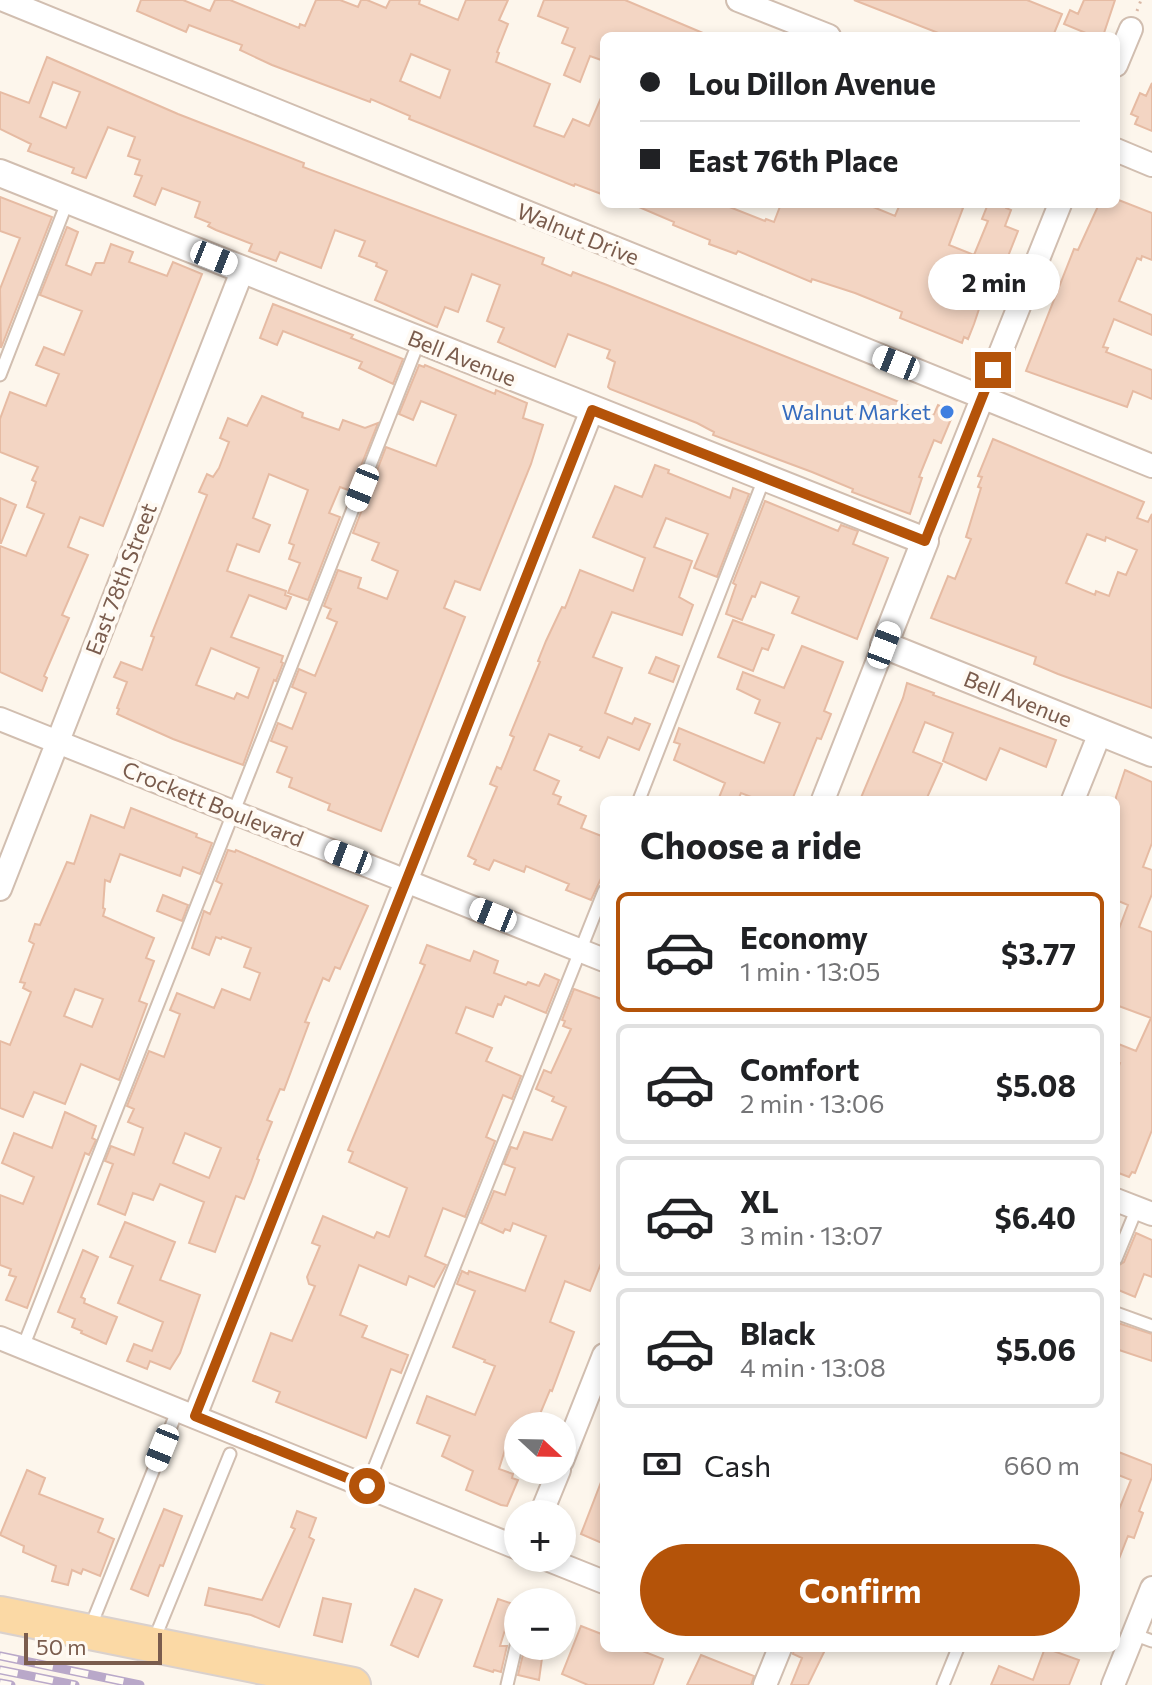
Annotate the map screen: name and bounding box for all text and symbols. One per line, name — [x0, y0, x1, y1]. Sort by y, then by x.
text: Lou Dillon Avenue — [688, 64, 936, 101]
text: East 76th Place — [688, 141, 898, 178]
street label: Walnut Drive — [513, 197, 643, 270]
car — [187, 238, 241, 278]
callout: 2 min — [927, 254, 1059, 310]
text: 2 min — [962, 266, 1026, 297]
street label: Bell Avenue — [404, 324, 520, 392]
car — [869, 343, 923, 383]
route end — [975, 352, 1011, 388]
place label: Walnut Market — [781, 398, 931, 425]
marker: Walnut Market — [938, 403, 956, 421]
car — [342, 461, 382, 515]
street label: East 78th Street — [79, 499, 162, 659]
car — [864, 618, 904, 672]
street label: Bell Avenue — [960, 665, 1076, 733]
street label: Crockett Boulevard — [119, 755, 308, 852]
text: Choose a ride — [640, 822, 861, 866]
car — [321, 837, 375, 877]
car — [466, 895, 520, 935]
icon: car — [644, 916, 716, 988]
text: Economy — [740, 918, 868, 955]
text: $3.77 — [1001, 934, 1076, 971]
text: 1 min · 13:05 — [740, 955, 880, 986]
icon: car — [644, 1048, 716, 1120]
text: Comfort — [740, 1050, 859, 1087]
text: $5.08 — [996, 1066, 1076, 1103]
text: 2 min · 13:06 — [740, 1087, 885, 1118]
icon: car — [644, 1180, 716, 1252]
text: XL — [740, 1182, 779, 1219]
text: $6.40 — [995, 1198, 1076, 1235]
text: 3 min · 13:07 — [740, 1219, 883, 1250]
icon: car — [644, 1312, 716, 1384]
text: Black — [740, 1314, 816, 1351]
text: $5.06 — [996, 1330, 1076, 1367]
text: 4 min · 13:08 — [740, 1351, 886, 1382]
north arrow — [504, 1412, 576, 1484]
map controls — [504, 1412, 576, 1660]
car — [142, 1421, 182, 1475]
icon: cash — [640, 1442, 684, 1486]
text: Cash — [704, 1446, 771, 1483]
text: 660 m — [1004, 1449, 1080, 1480]
route start — [349, 1468, 385, 1504]
button: + — [504, 1500, 576, 1572]
button: Confirm — [640, 1544, 1080, 1636]
button: − — [504, 1588, 576, 1660]
scale bar — [24, 1629, 162, 1665]
text: 50 m — [36, 1633, 86, 1660]

